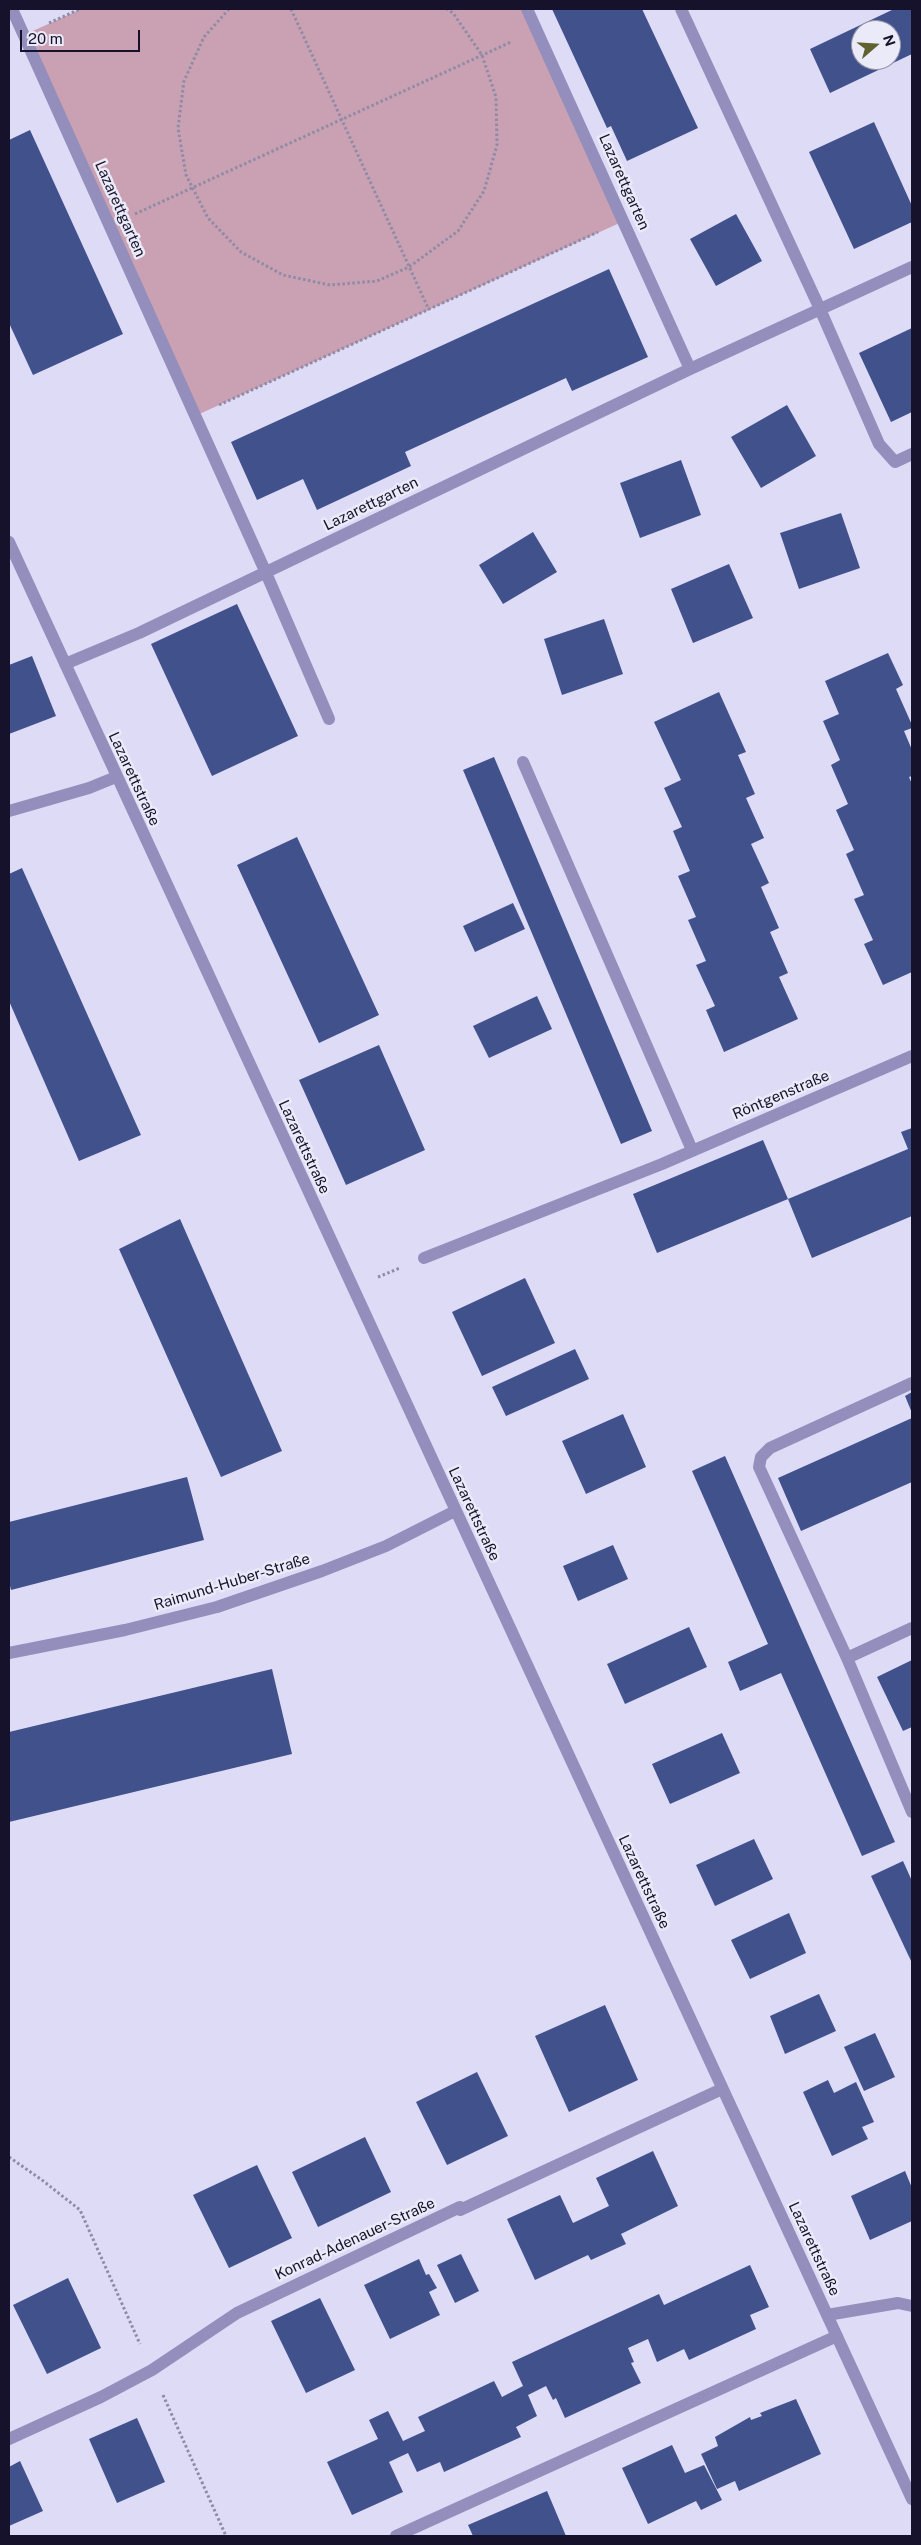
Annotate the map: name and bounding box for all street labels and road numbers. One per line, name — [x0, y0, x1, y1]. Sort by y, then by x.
street label: Lazarettgarten — [595, 131, 653, 233]
street label: Lazarettgarten — [91, 158, 149, 260]
street label: Lazarettgarten — [321, 473, 421, 535]
street label: Lazarettstraße — [104, 729, 164, 829]
street label: Röntgenstraße — [730, 1067, 832, 1123]
street label: Lazarettstraße — [274, 1097, 334, 1197]
street label: Lazarettstraße — [444, 1464, 504, 1564]
street label: Raimund-Huber-Straße — [152, 1550, 312, 1614]
street label: Lazarettstraße — [614, 1832, 674, 1932]
street label: Konrad-Adenauer-Straße — [272, 2194, 438, 2284]
street label: Lazarettstraße — [784, 2199, 844, 2299]

